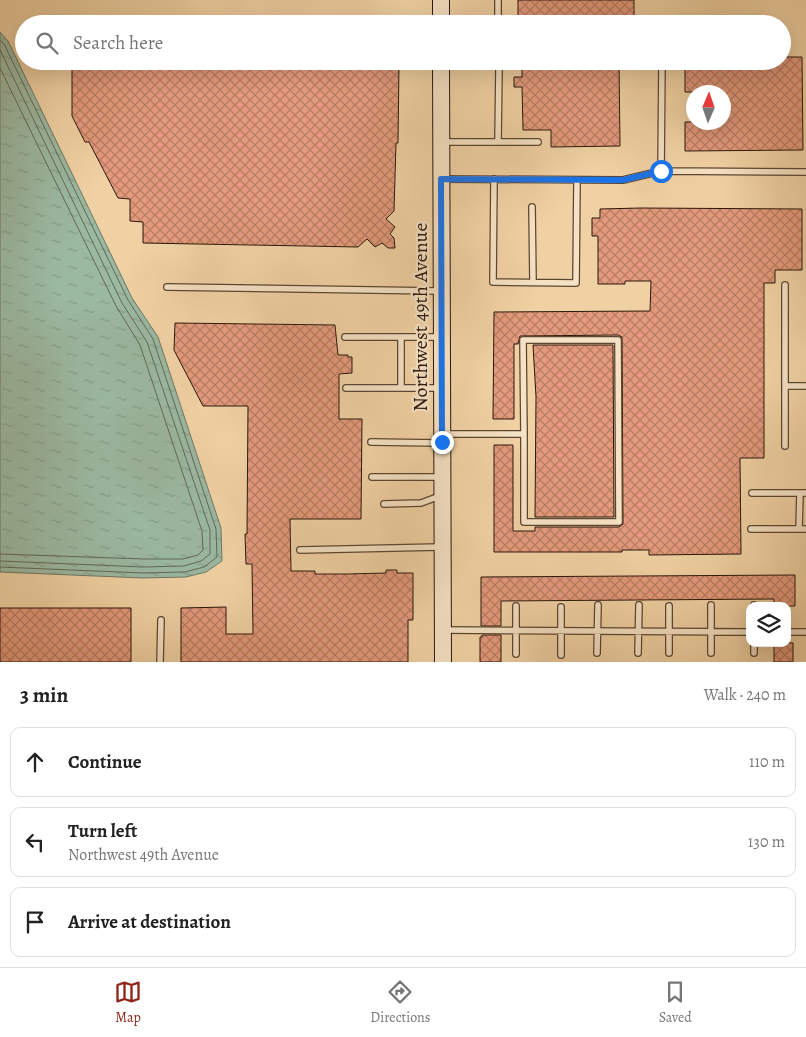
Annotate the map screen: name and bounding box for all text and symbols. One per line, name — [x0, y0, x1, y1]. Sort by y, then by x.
search box — [15, 15, 791, 70]
icon: search — [33, 29, 61, 57]
text: Search here — [73, 30, 163, 56]
north arrow — [686, 85, 731, 130]
route start — [650, 160, 673, 183]
street label: Northwest 49th Avenue — [407, 223, 434, 411]
route end — [431, 431, 454, 454]
map controls — [746, 602, 791, 647]
button: layers — [746, 602, 791, 647]
text: 3 min — [20, 681, 68, 709]
text: Walk · 240 m — [704, 684, 786, 706]
icon: ahead — [21, 748, 49, 776]
text: Continue — [68, 749, 142, 775]
text: 110 m — [749, 751, 785, 773]
text: Turn left — [68, 818, 137, 844]
icon: left — [21, 828, 49, 856]
text: 130 m — [748, 831, 785, 853]
text: Northwest 49th Avenue — [68, 844, 219, 866]
icon: arrive — [21, 908, 49, 936]
text: Arrive at destination — [68, 909, 231, 935]
tab: Map — [114, 978, 142, 1027]
tab: Directions — [370, 978, 430, 1027]
tab: Saved — [659, 978, 692, 1027]

